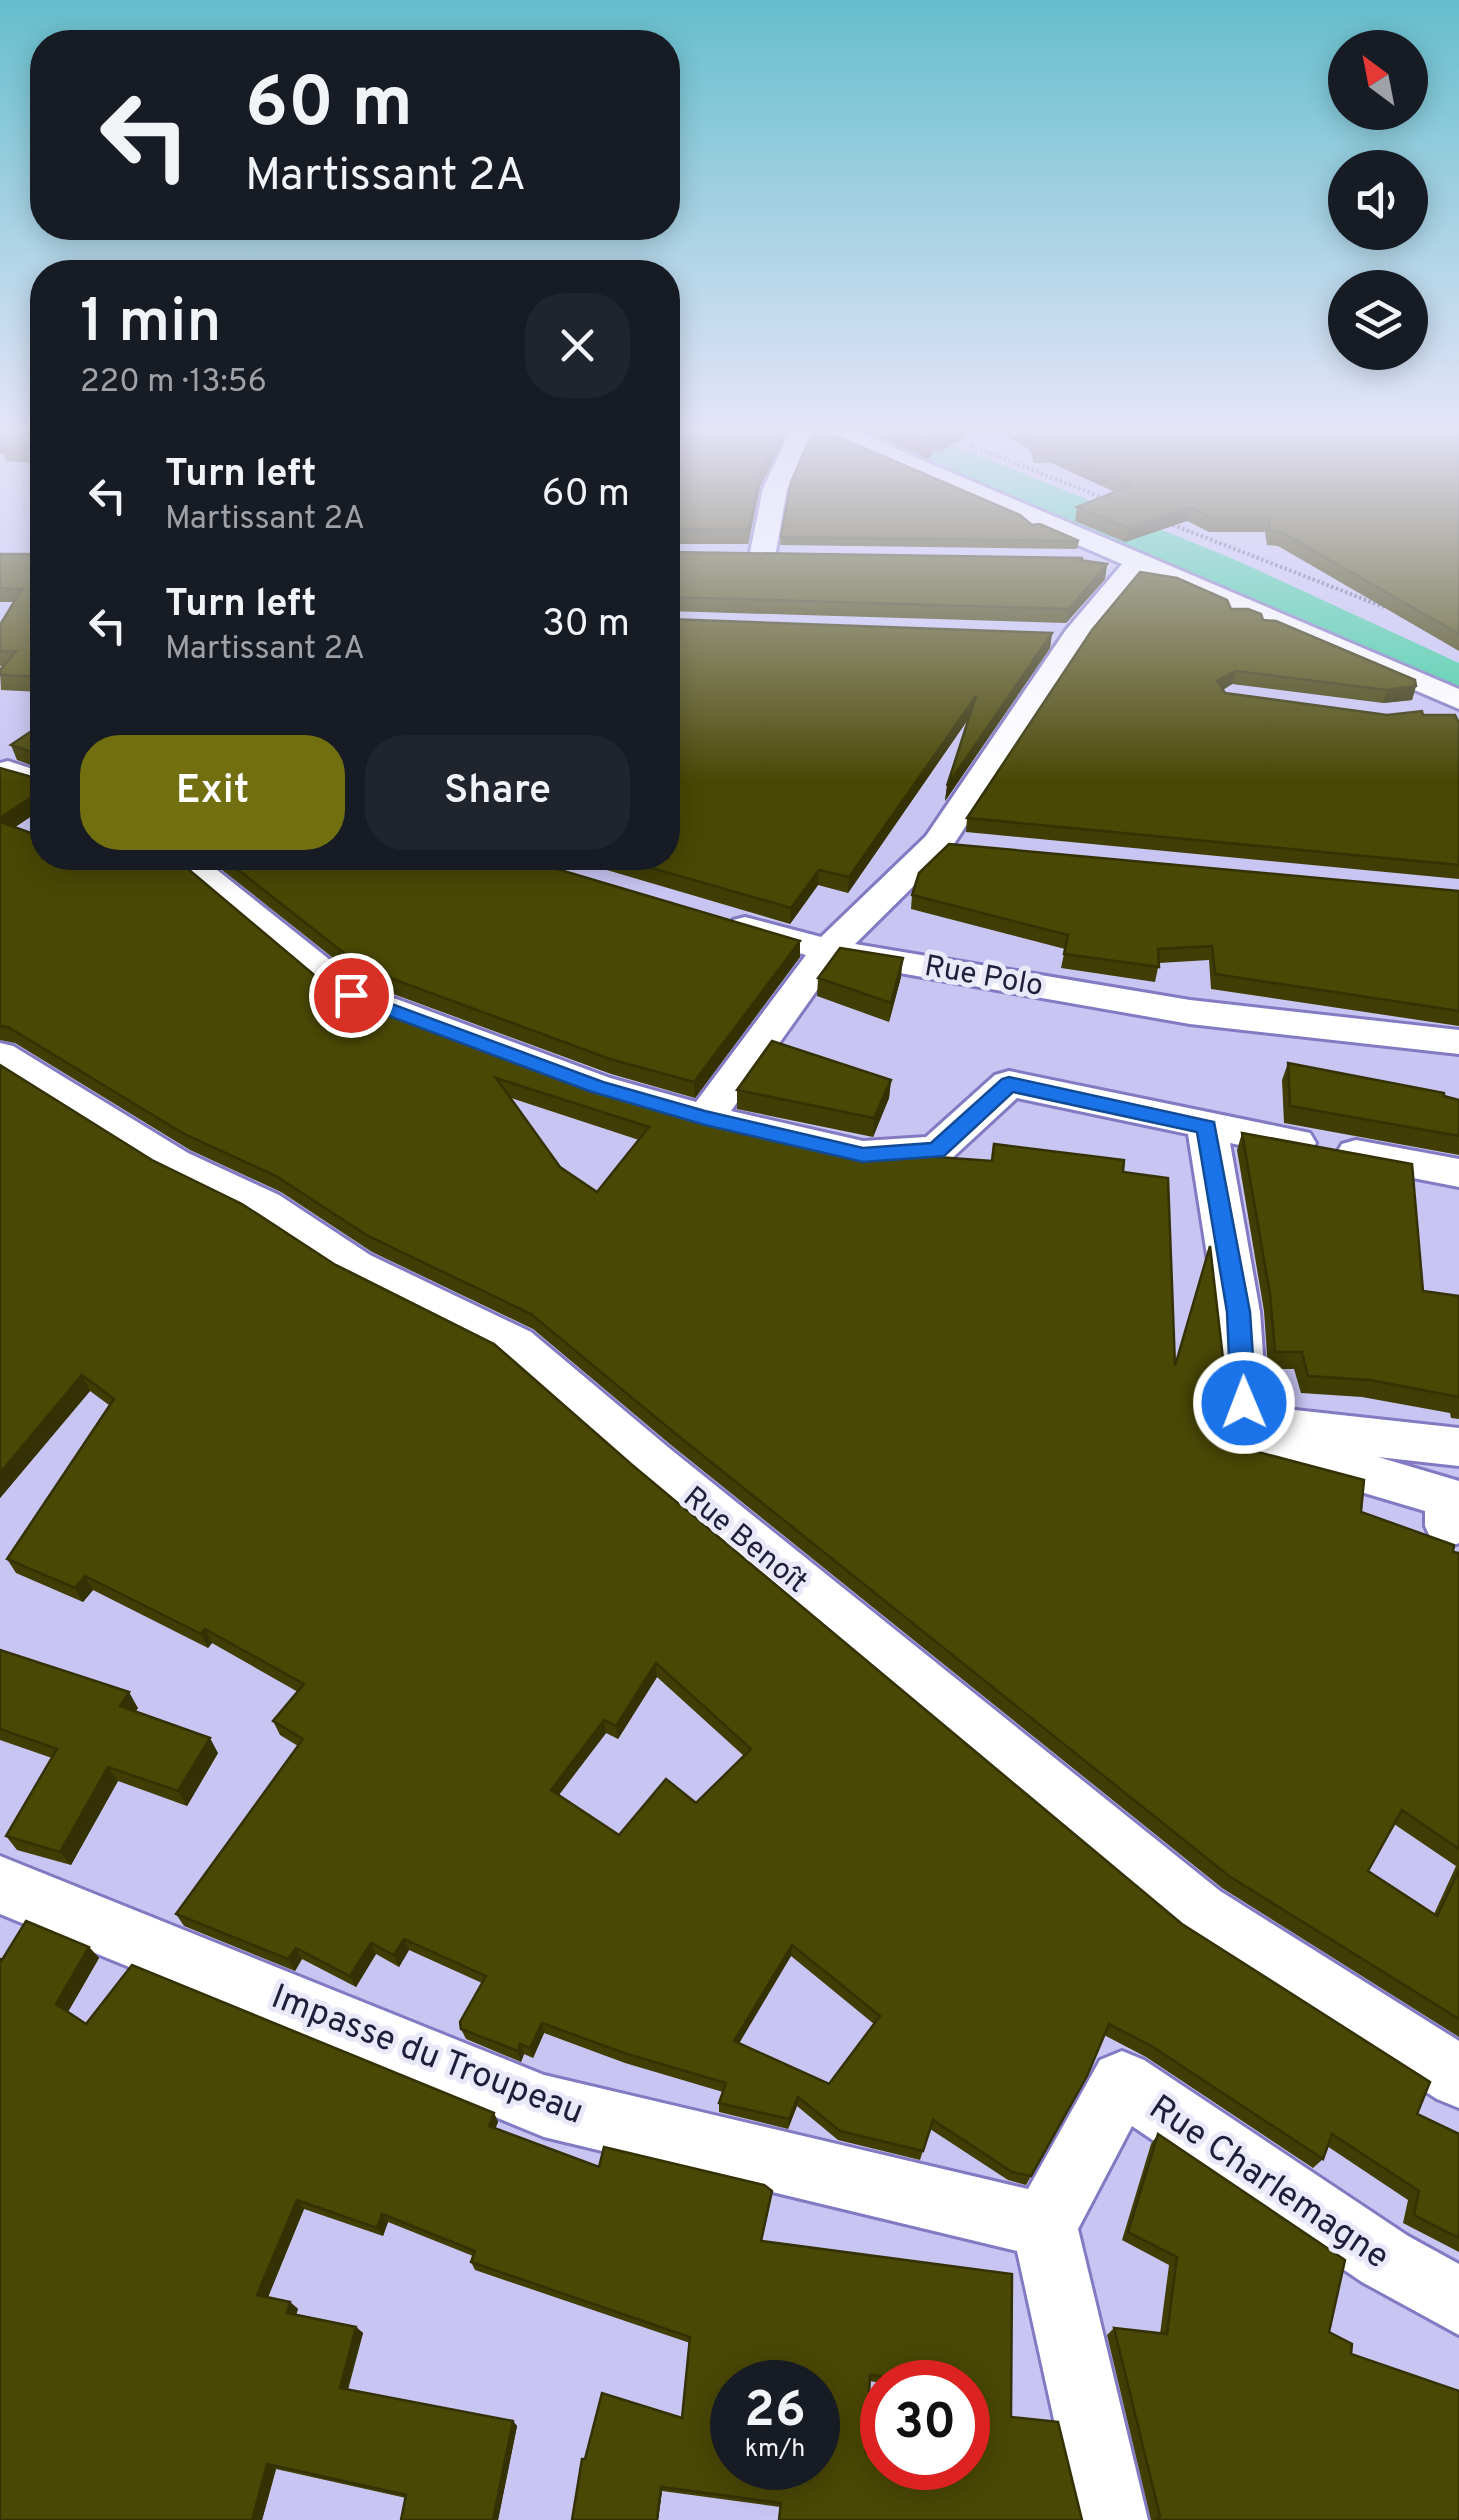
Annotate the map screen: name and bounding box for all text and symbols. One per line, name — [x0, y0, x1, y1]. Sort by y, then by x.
north arrow — [1328, 30, 1428, 130]
map controls — [1328, 30, 1428, 370]
text: 60 m — [245, 62, 413, 151]
icon: left — [80, 70, 210, 200]
text: Martissant 2A — [245, 149, 526, 206]
button: sound — [1328, 150, 1428, 250]
button: layers — [1328, 270, 1428, 370]
text: 1 min — [80, 287, 221, 363]
button: close — [525, 293, 630, 398]
text: 220 m · 13:56 — [80, 363, 267, 403]
text: Turn left — [165, 451, 317, 500]
icon: left — [80, 468, 135, 523]
text: 60 m — [542, 471, 630, 520]
text: Martissant 2A — [165, 500, 365, 540]
text: Turn left — [165, 581, 317, 630]
icon: left — [80, 598, 135, 653]
text: 30 m — [542, 601, 630, 650]
text: Martissant 2A — [165, 630, 365, 670]
button: Exit — [80, 735, 345, 850]
button: Share — [365, 735, 630, 850]
street label: Rue Polo — [921, 949, 1046, 1006]
pin — [309, 953, 394, 1038]
icon: arrive — [324, 968, 379, 1023]
position arrow — [1192, 1351, 1296, 1455]
street label: Rue Benoît — [675, 1480, 814, 1602]
street label: Impasse du Troupeau — [265, 1976, 589, 2136]
street label: Rue Charlemagne — [1140, 2087, 1397, 2280]
speed limit sign: 30 — [860, 2360, 990, 2490]
text: 26 — [744, 2381, 806, 2444]
text: km/h — [745, 2434, 805, 2466]

